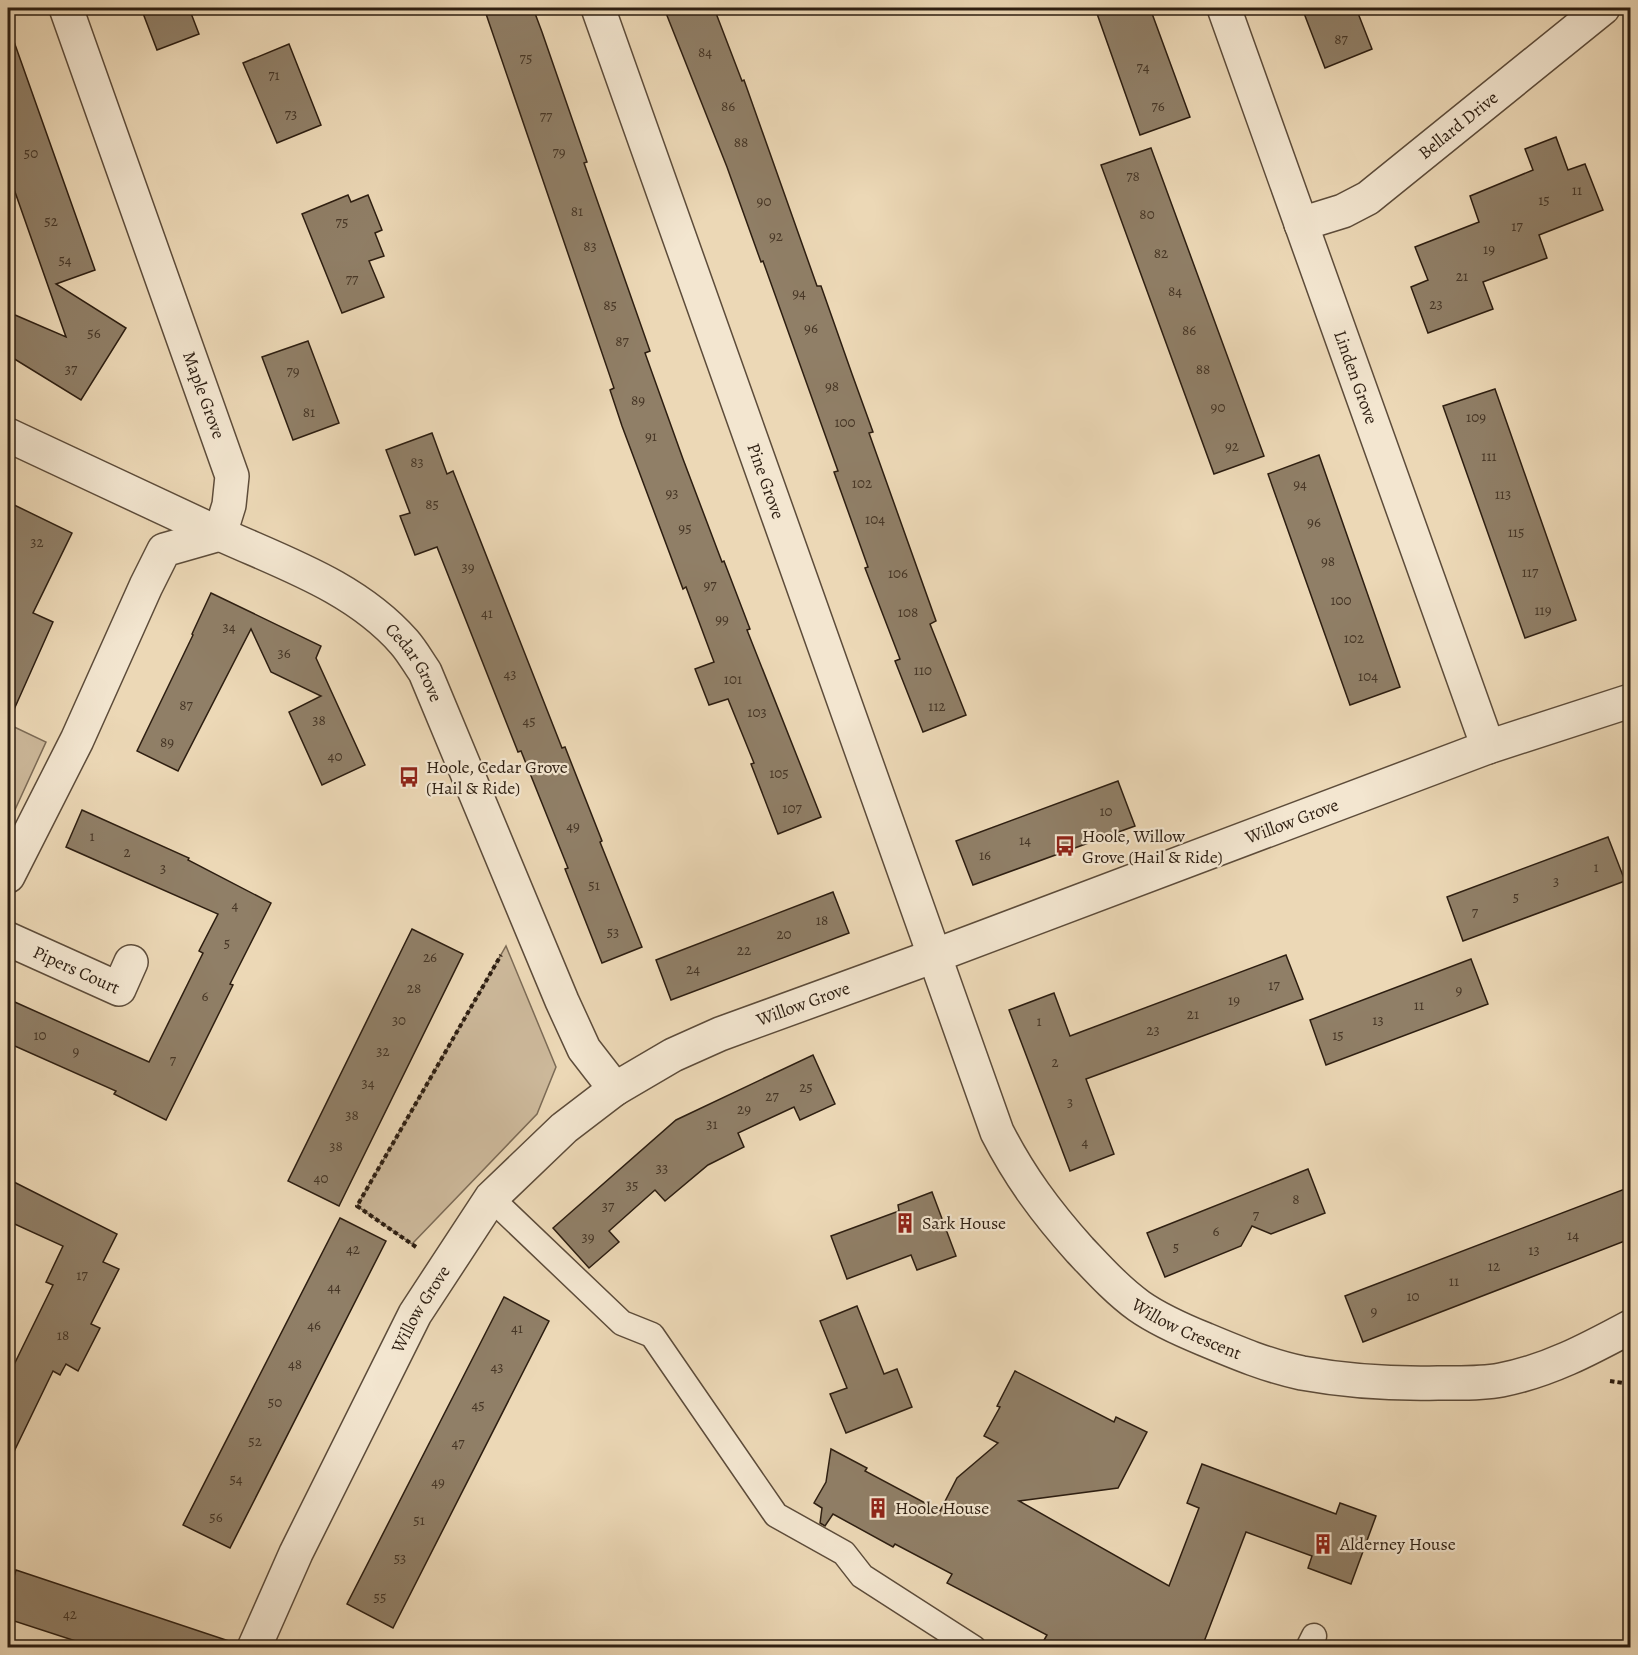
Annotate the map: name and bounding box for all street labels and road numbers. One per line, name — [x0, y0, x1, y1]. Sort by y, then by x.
street label: Bellard Drive — [1413, 86, 1503, 165]
street label: Linden Grove — [1328, 327, 1384, 427]
street label: Maple Grove — [177, 348, 231, 442]
street label: Pine Grove — [741, 440, 790, 522]
street label: Cedar Grove — [380, 617, 448, 706]
street label: Willow Grove — [1241, 792, 1342, 850]
street label: Pipers Court — [29, 940, 124, 1000]
street label: Willow Grove — [752, 976, 853, 1032]
street label: Willow Grove — [385, 1261, 456, 1358]
street label: Willow Crescent — [1126, 1292, 1245, 1365]

